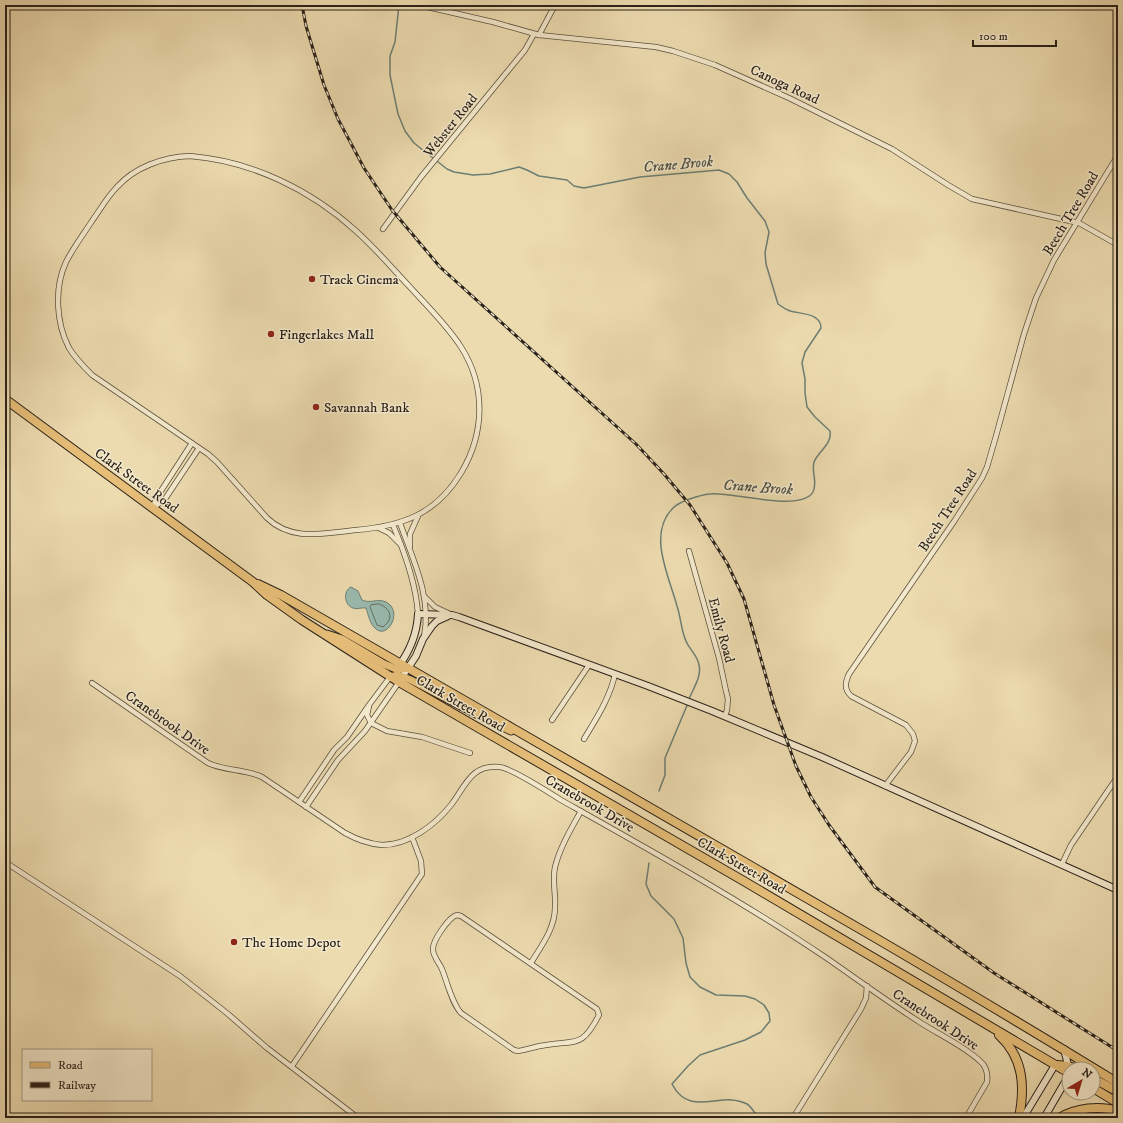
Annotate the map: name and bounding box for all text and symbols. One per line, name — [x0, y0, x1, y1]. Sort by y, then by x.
scale bar — [973, 22, 1056, 48]
text: 100 m — [979, 29, 1008, 44]
street label: Canoga Road — [747, 61, 822, 109]
street label: Webster Road — [419, 90, 482, 162]
water label: Crane Brook — [642, 152, 714, 177]
street label: Beech Tree Road — [1039, 168, 1103, 259]
place label: Track Cinema — [320, 271, 399, 289]
marker: Track Cinema — [307, 274, 317, 284]
place label: Fingerlakes Mall — [279, 326, 375, 344]
marker: Fingerlakes Mall — [266, 329, 276, 339]
place label: Savannah Bank — [324, 399, 409, 417]
marker: Savannah Bank — [311, 402, 321, 412]
street label: Clark Street Road — [91, 444, 182, 517]
street label: Beech Tree Road — [914, 466, 981, 555]
water label: Crane Brook — [722, 476, 794, 499]
street label: Emily Road — [704, 596, 738, 665]
street label: Clark Street Road — [413, 671, 508, 737]
street label: Cranebrook Drive — [121, 687, 214, 759]
street label: Cranebrook Drive — [542, 771, 637, 837]
street label: Clark Street Road — [694, 833, 789, 899]
place label: The Home Depot — [242, 934, 341, 952]
marker: The Home Depot — [229, 937, 239, 947]
street label: Cranebrook Drive — [889, 985, 982, 1055]
legend — [22, 1049, 152, 1101]
text: Road — [58, 1058, 83, 1073]
north arrow — [1061, 1061, 1101, 1101]
text: N — [1079, 1066, 1094, 1082]
text: Railway — [58, 1078, 96, 1093]

